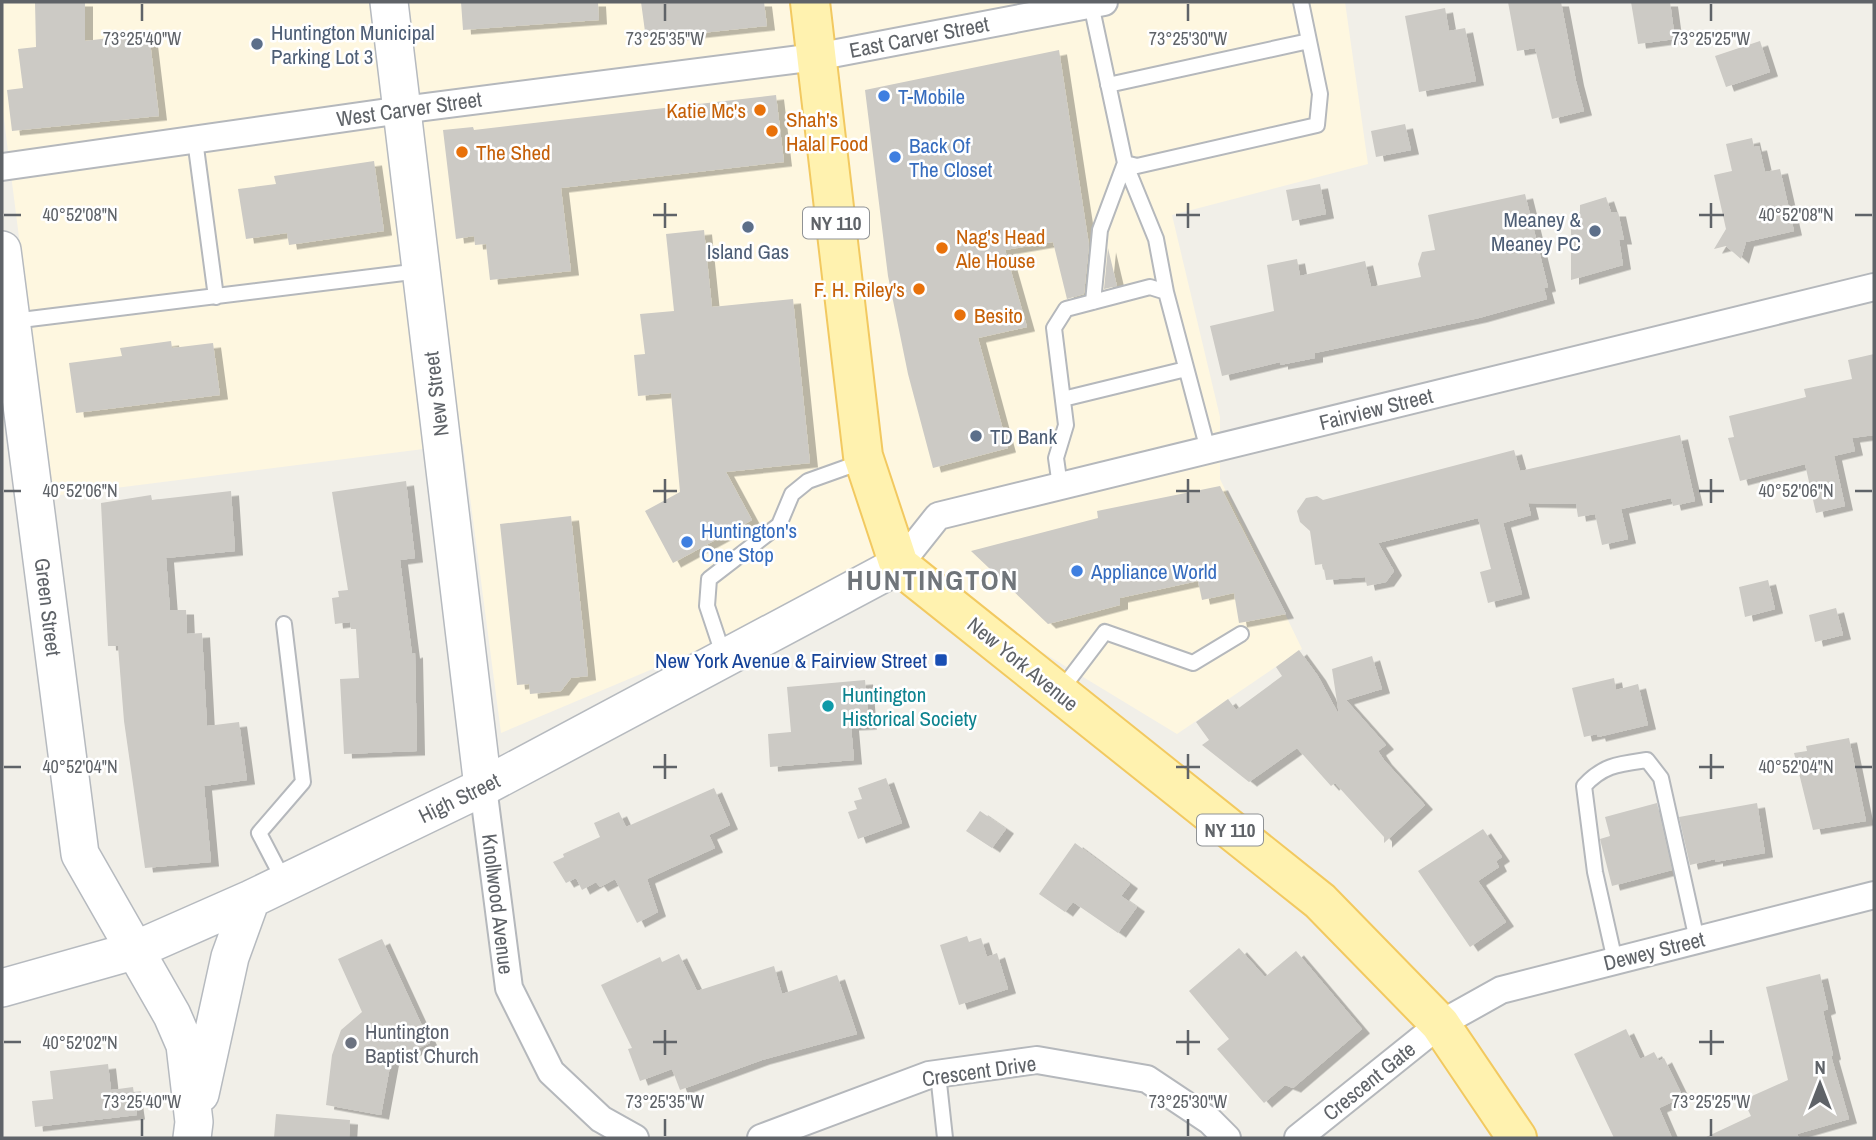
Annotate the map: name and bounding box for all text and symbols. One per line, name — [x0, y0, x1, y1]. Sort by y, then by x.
street label: East Carver Street — [847, 9, 991, 65]
place label: Huntington Municipal Parking Lot 3 — [271, 18, 435, 71]
text: 73°25'40"W — [103, 26, 181, 51]
text: 73°25'35"W — [626, 26, 704, 51]
text: 73°25'30"W — [1149, 26, 1227, 51]
text: 73°25'25"W — [1672, 26, 1750, 51]
marker: Huntington Municipal Parking Lot 3 — [249, 36, 265, 52]
place label: T-Mobile — [898, 82, 965, 111]
street label: West Carver Street — [335, 84, 484, 134]
marker: T-Mobile — [876, 88, 892, 104]
place label: Katie Mc's — [666, 96, 746, 125]
marker: Katie Mc's — [752, 102, 768, 118]
place label: Shah's Halal Food — [786, 105, 868, 158]
marker: Shah's Halal Food — [764, 123, 780, 139]
place label: Back Of The Closet — [909, 131, 992, 184]
place label: The Shed — [476, 138, 551, 167]
marker: The Shed — [454, 144, 470, 160]
marker: Back Of The Closet — [887, 149, 903, 165]
text: 40°52'08"N — [42, 202, 118, 227]
text: 40°52'08"N — [1758, 202, 1834, 227]
place label: Meaney & Meaney PC — [1491, 205, 1581, 258]
road number: NY 110 — [803, 208, 869, 238]
marker: Island Gas — [740, 219, 756, 235]
place label: Nag's Head Ale House — [955, 222, 1045, 275]
marker: Meaney & Meaney PC — [1587, 223, 1603, 239]
place label: Island Gas — [707, 237, 789, 266]
marker: Nag's Head Ale House — [934, 240, 950, 256]
place label: F. H. Riley's — [814, 275, 905, 304]
marker: F. H. Riley's — [911, 281, 927, 297]
place label: Besito — [974, 301, 1023, 330]
marker: Besito — [952, 307, 968, 323]
street label: New Street — [416, 350, 456, 438]
street label: Fairview Street — [1316, 381, 1436, 437]
place label: TD Bank — [990, 422, 1057, 451]
marker: TD Bank — [968, 428, 984, 444]
text: 40°52'06"N — [42, 478, 118, 503]
text: 40°52'06"N — [1758, 478, 1834, 503]
place label: Huntington's One Stop — [701, 516, 797, 569]
marker: Huntington's One Stop — [679, 534, 695, 550]
street label: Green Street — [28, 556, 68, 658]
place label: Appliance World — [1090, 557, 1217, 586]
district label: HUNTINGTON — [847, 561, 1019, 599]
marker: Appliance World — [1069, 563, 1085, 579]
street label: New York Avenue — [961, 610, 1085, 718]
place label: New York Avenue & Fairview Street — [655, 646, 927, 675]
marker: New York Avenue & Fairview Street — [933, 652, 949, 668]
place label: Huntington Historical Society — [842, 680, 977, 733]
marker: Huntington Historical Society — [820, 698, 836, 714]
text: 40°52'04"N — [42, 754, 118, 779]
text: 40°52'04"N — [1758, 754, 1834, 779]
street label: High Street — [413, 766, 505, 830]
road number: NY 110 — [1197, 814, 1263, 846]
street label: Knollwood Avenue — [475, 832, 521, 976]
street label: Dewey Street — [1600, 924, 1708, 978]
place label: Huntington Baptist Church — [365, 1017, 479, 1070]
text: 40°52'02"N — [42, 1030, 118, 1055]
marker: Huntington Baptist Church — [343, 1035, 359, 1051]
street label: Crescent Gate — [1317, 1035, 1421, 1127]
street label: Crescent Drive — [920, 1049, 1038, 1093]
north arrow — [1785, 1049, 1855, 1119]
text: N — [1814, 1054, 1826, 1080]
text: 73°25'40"W — [103, 1089, 181, 1114]
text: 73°25'35"W — [626, 1089, 704, 1114]
text: 73°25'30"W — [1149, 1089, 1227, 1114]
text: 73°25'25"W — [1672, 1089, 1750, 1114]

